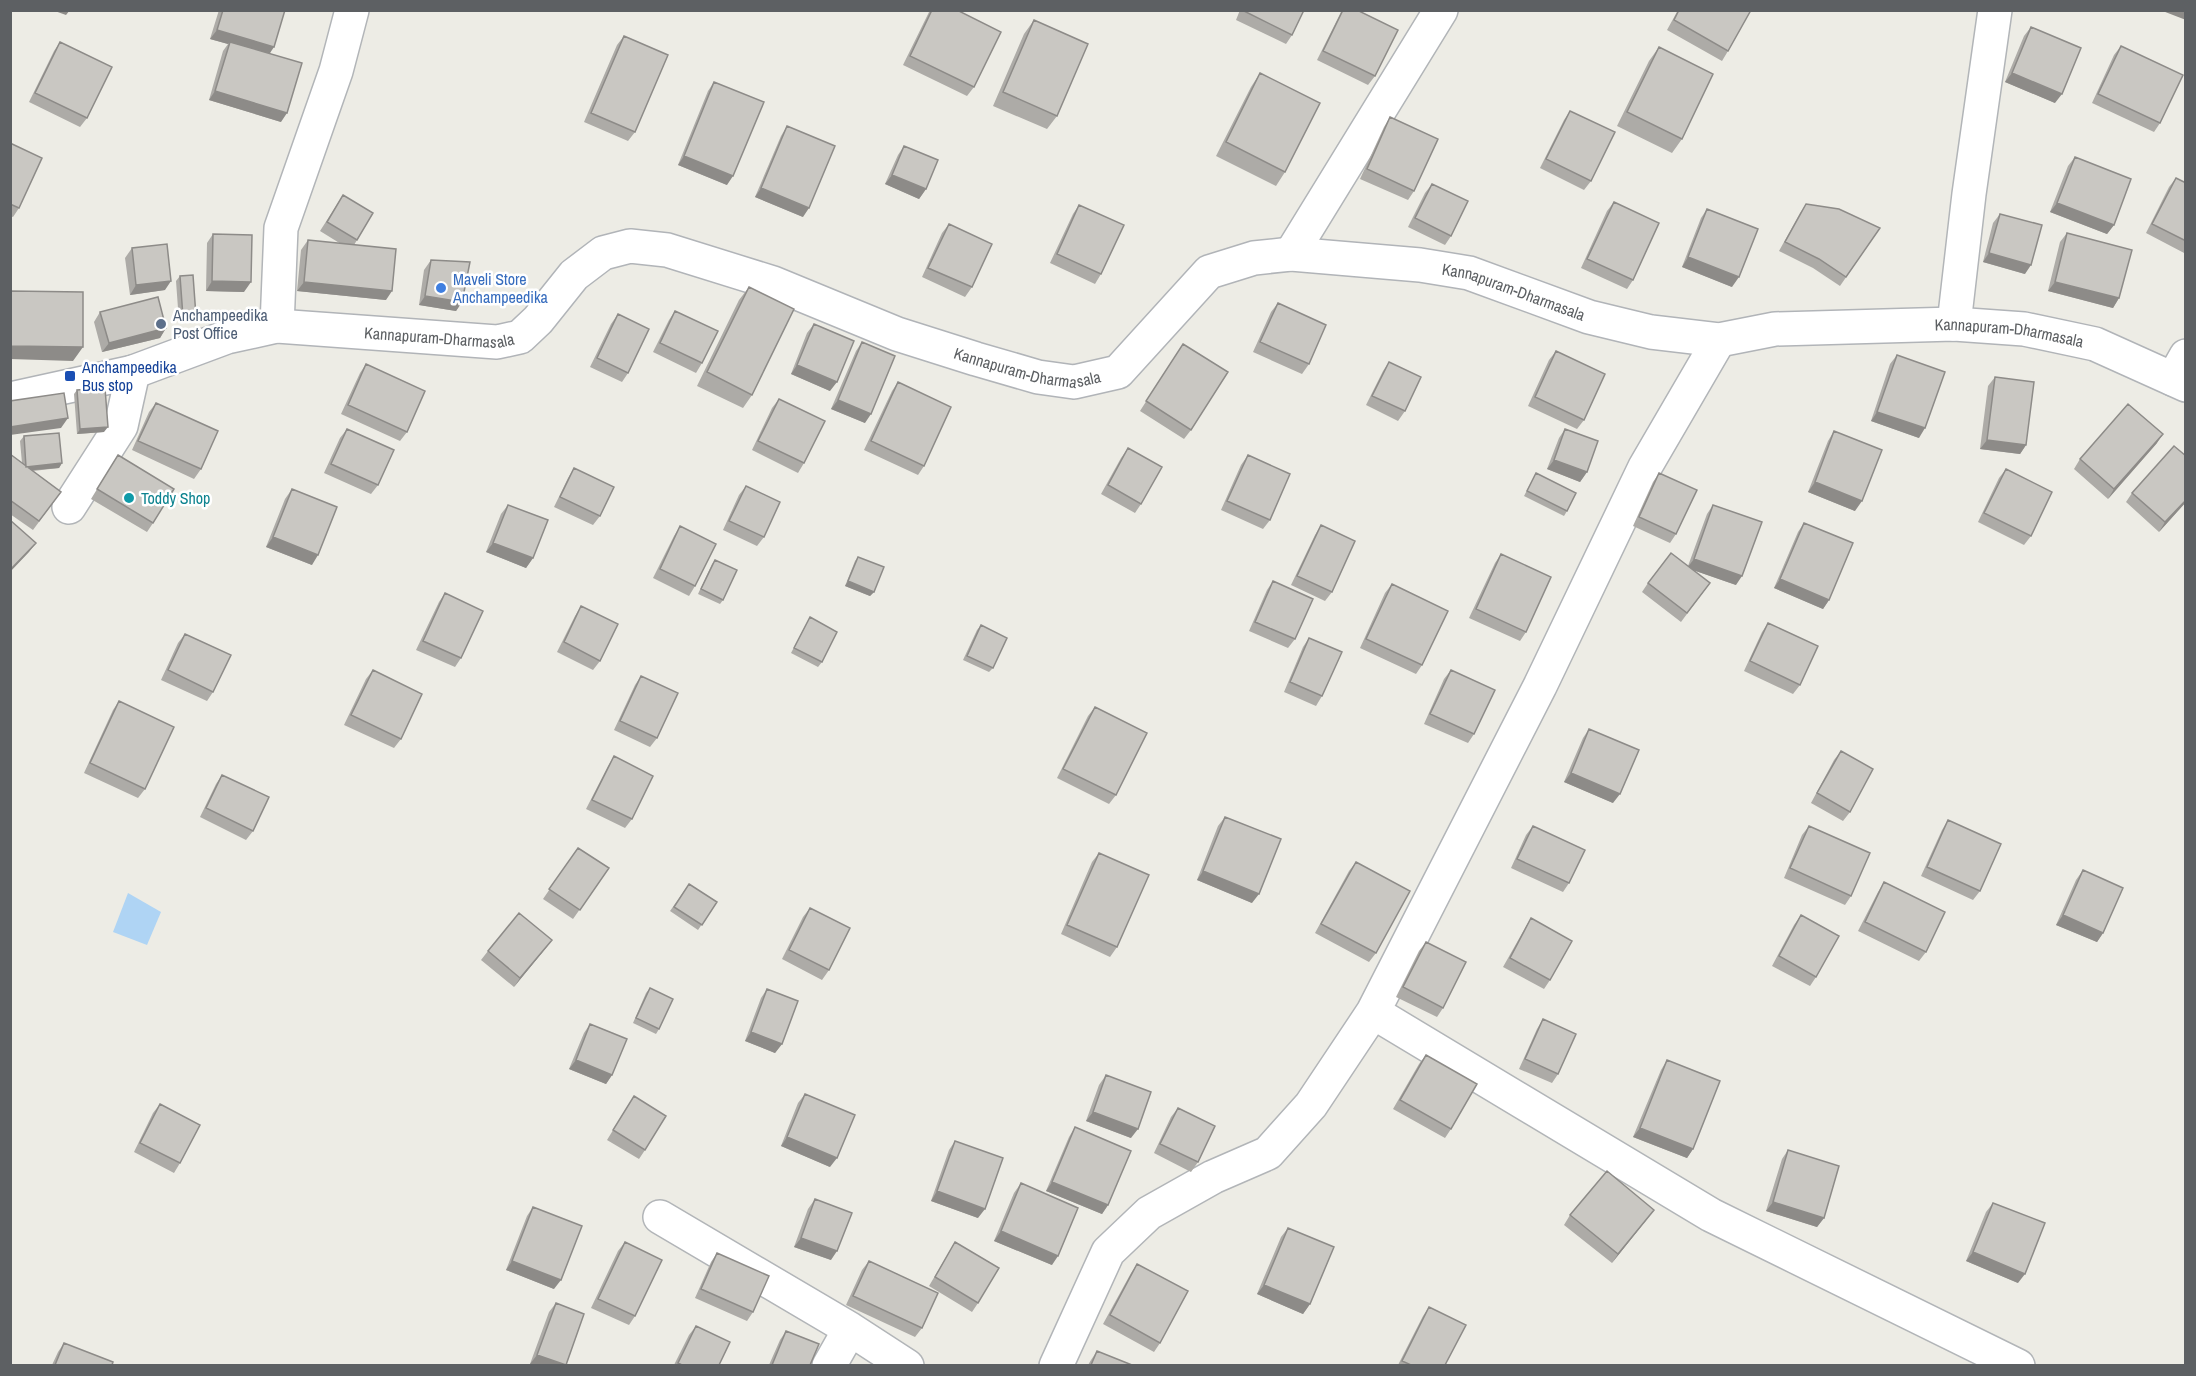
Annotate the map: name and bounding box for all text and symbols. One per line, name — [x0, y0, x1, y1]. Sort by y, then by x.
street label: Kannapuram-Dharmasala — [1440, 258, 1589, 326]
place label: Maveli Store Anchampeedika — [452, 268, 549, 308]
marker: Maveli Store Anchampeedika — [434, 281, 448, 295]
place label: Anchampeedika Post Office — [172, 304, 269, 344]
street label: Kannapuram-Dharmasala — [1934, 313, 2086, 352]
marker: Anchampeedika Post Office — [154, 317, 168, 331]
street label: Kannapuram-Dharmasala — [363, 321, 517, 353]
street label: Kannapuram-Dharmasala — [951, 342, 1103, 393]
place label: Anchampeedika Bus stop — [81, 356, 178, 396]
marker: Anchampeedika Bus stop — [63, 369, 77, 383]
place label: Toddy Shop — [141, 487, 210, 509]
marker: Toddy Shop — [122, 491, 136, 505]

